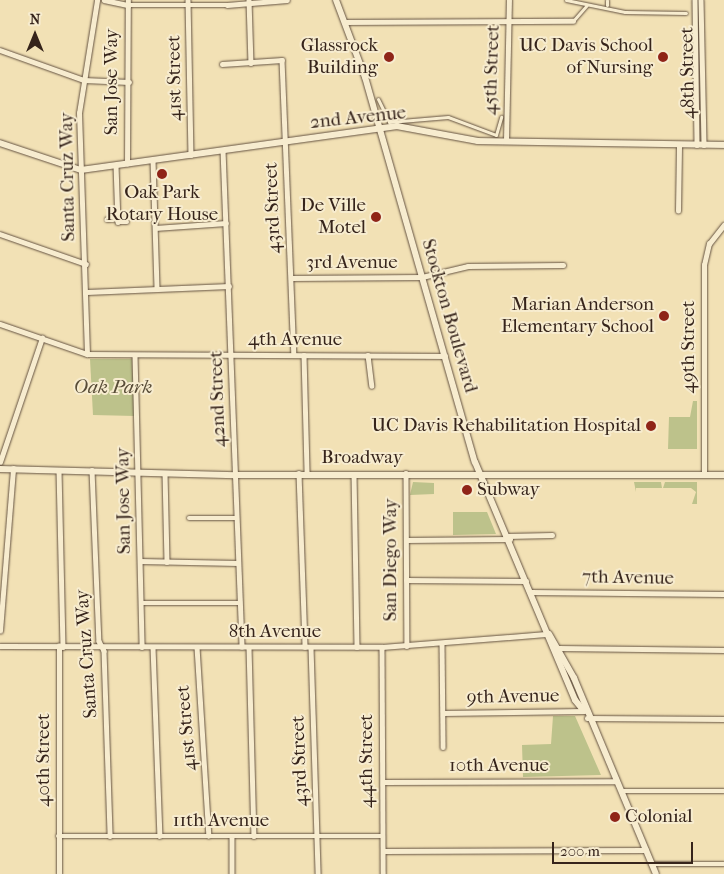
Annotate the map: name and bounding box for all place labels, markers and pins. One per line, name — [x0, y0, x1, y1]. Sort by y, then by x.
place label: Glassrock Building — [301, 35, 378, 79]
place label: UC Davis School of Nursing — [519, 35, 653, 79]
marker: Glassrock Building — [382, 50, 396, 64]
marker: UC Davis School of Nursing — [657, 51, 669, 63]
marker: Oak Park Rotary House — [156, 168, 168, 180]
place label: Oak Park Rotary House — [106, 182, 218, 226]
place label: De Ville Motel — [300, 195, 366, 239]
marker: De Ville Motel — [370, 211, 382, 223]
place label: Marian Anderson Elementary School — [501, 294, 654, 338]
marker: Marian Anderson Elementary School — [658, 310, 670, 322]
place label: UC Davis Rehabilitation Hospital — [371, 415, 641, 437]
marker: UC Davis Rehabilitation Hospital — [645, 420, 657, 432]
place label: Subway — [477, 479, 540, 501]
marker: Subway — [461, 484, 473, 496]
place label: Colonial — [625, 806, 693, 828]
marker: Colonial — [609, 811, 621, 823]

